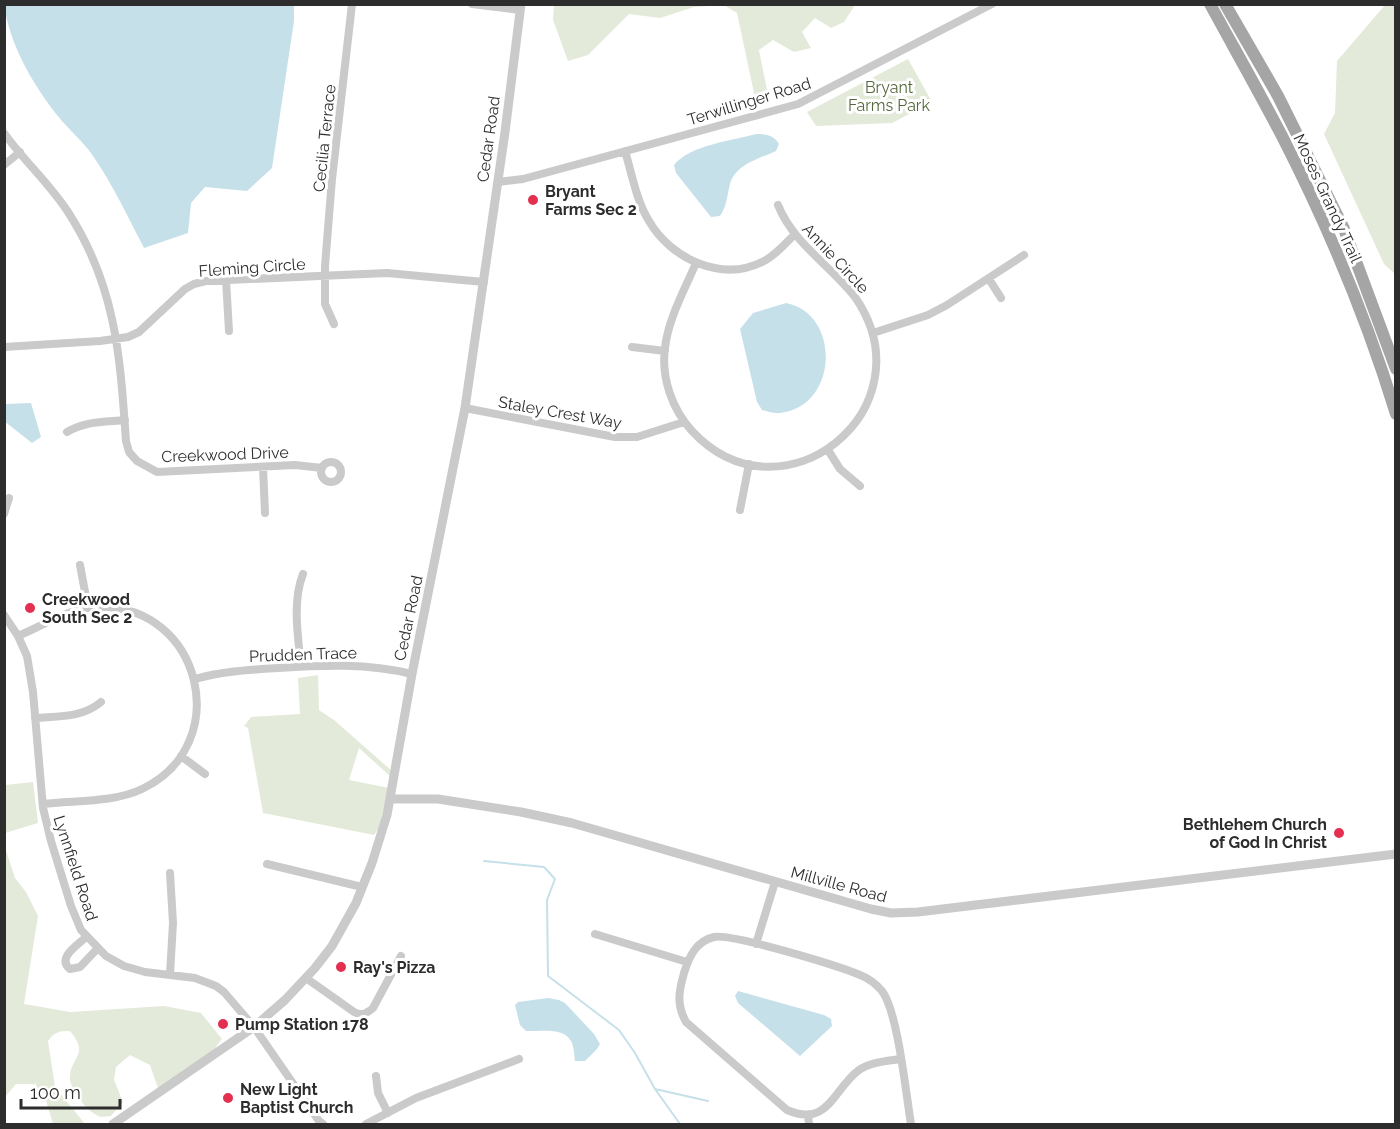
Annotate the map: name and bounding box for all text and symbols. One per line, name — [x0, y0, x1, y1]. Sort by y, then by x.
street label: Terwillinger Road — [685, 74, 813, 129]
park label: Bryant Farms Park — [848, 78, 930, 115]
street label: Cecilia Terrace — [309, 83, 340, 193]
street label: Cedar Road — [473, 95, 504, 183]
street label: Moses Grandy Trail — [1289, 131, 1366, 266]
place label: Bryant Farms Sec 2 — [545, 182, 637, 219]
marker: Bryant Farms Sec 2 — [526, 193, 540, 207]
street label: Annie Circle — [798, 219, 873, 297]
street label: Fleming Circle — [198, 254, 306, 281]
street label: Staley Crest Way — [497, 392, 623, 433]
street label: Creekwood Drive — [161, 443, 289, 466]
street label: Cedar Road — [390, 574, 427, 663]
place label: Creekwood South Sec 2 — [42, 590, 132, 627]
marker: Creekwood South Sec 2 — [23, 601, 37, 615]
street label: Prudden Trace — [249, 643, 357, 666]
street label: Lynnfield Road — [50, 813, 101, 923]
place label: Bethlehem Church of God In Christ — [1183, 815, 1327, 852]
marker: Bethlehem Church of God In Christ — [1332, 826, 1346, 840]
street label: Millville Road — [789, 863, 889, 906]
place label: Ray's Pizza — [353, 958, 436, 977]
marker: Ray's Pizza — [334, 960, 348, 974]
place label: Pump Station 178 — [235, 1015, 369, 1034]
marker: Pump Station 178 — [216, 1017, 230, 1031]
scale bar — [21, 1072, 120, 1110]
place label: New Light Baptist Church — [240, 1080, 353, 1117]
text: 100 m — [30, 1082, 81, 1103]
marker: New Light Baptist Church — [221, 1091, 235, 1105]

